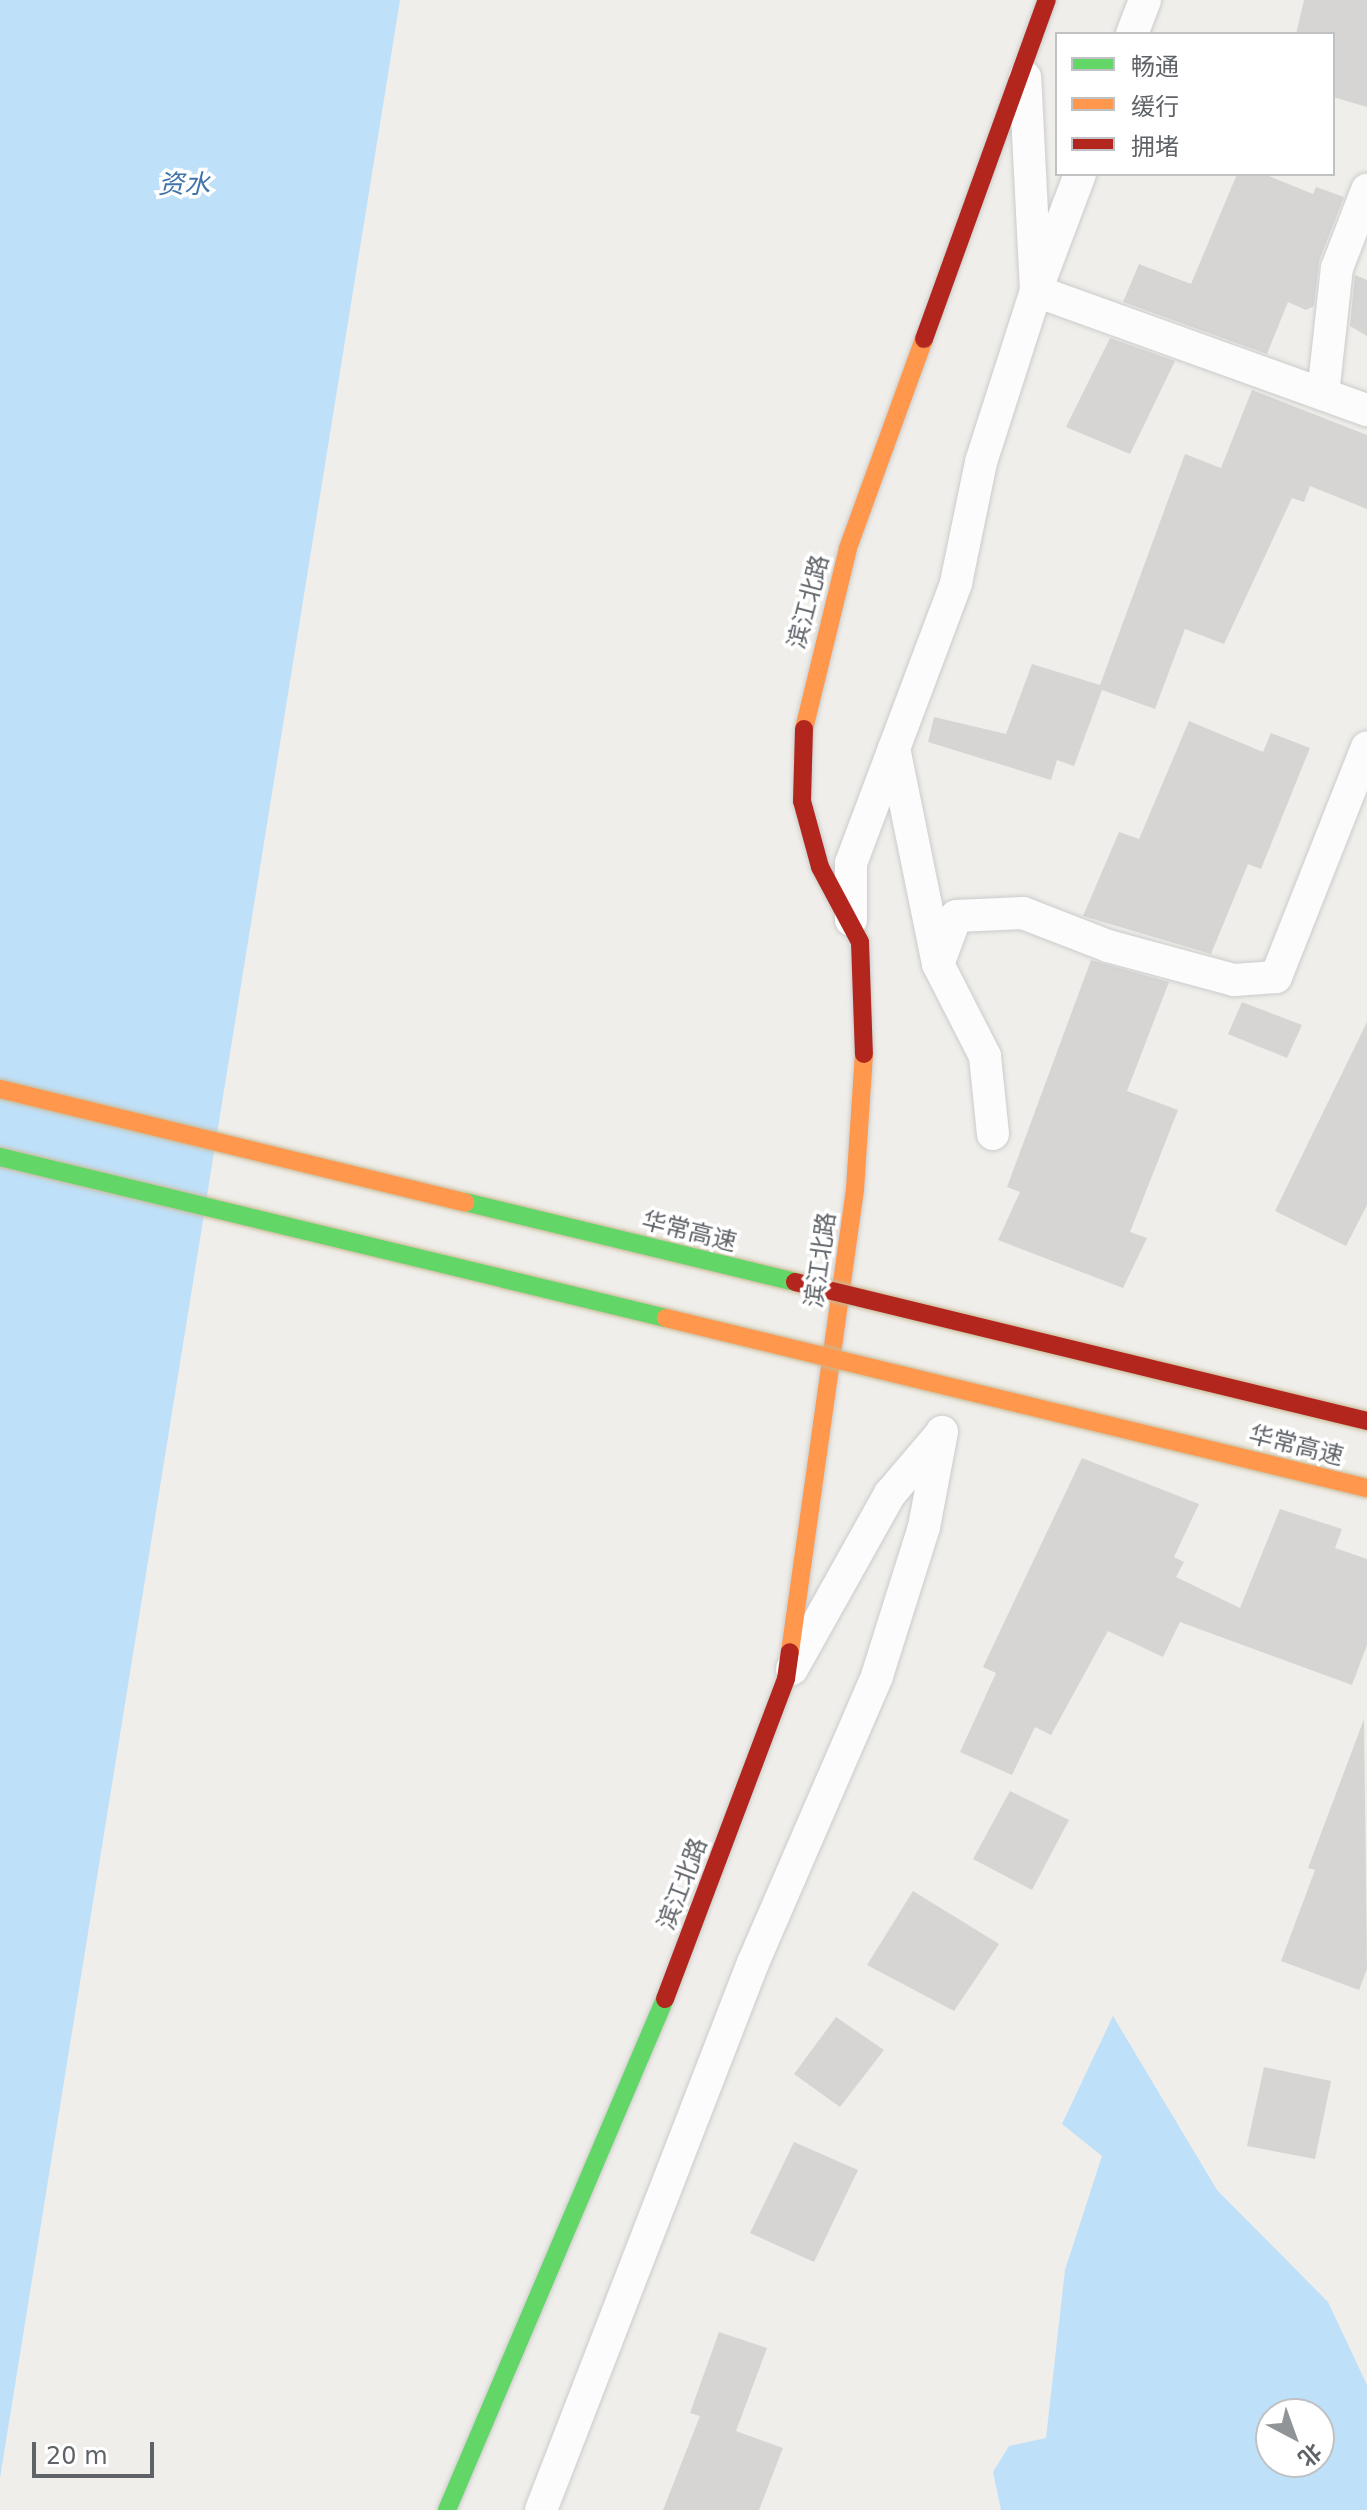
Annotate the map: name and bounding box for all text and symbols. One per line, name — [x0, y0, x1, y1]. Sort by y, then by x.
legend — [1055, 32, 1335, 176]
text: 畅通 — [1131, 53, 1179, 81]
text: 缓行 — [1131, 93, 1179, 121]
text: 拥堵 — [1131, 133, 1179, 161]
water label: 资水 — [158, 169, 210, 201]
street label: 滨江北路 — [783, 552, 835, 652]
street label: 华常高速 — [639, 1206, 739, 1258]
street label: 滨江北路 — [800, 1210, 842, 1310]
street label: 华常高速 — [1246, 1420, 1346, 1472]
street label: 滨江北路 — [652, 1834, 714, 1934]
north arrow — [1255, 2398, 1335, 2478]
scale bar — [36, 2426, 158, 2476]
text: 北 — [1293, 2438, 1326, 2472]
text: 20 m — [46, 2442, 108, 2470]

